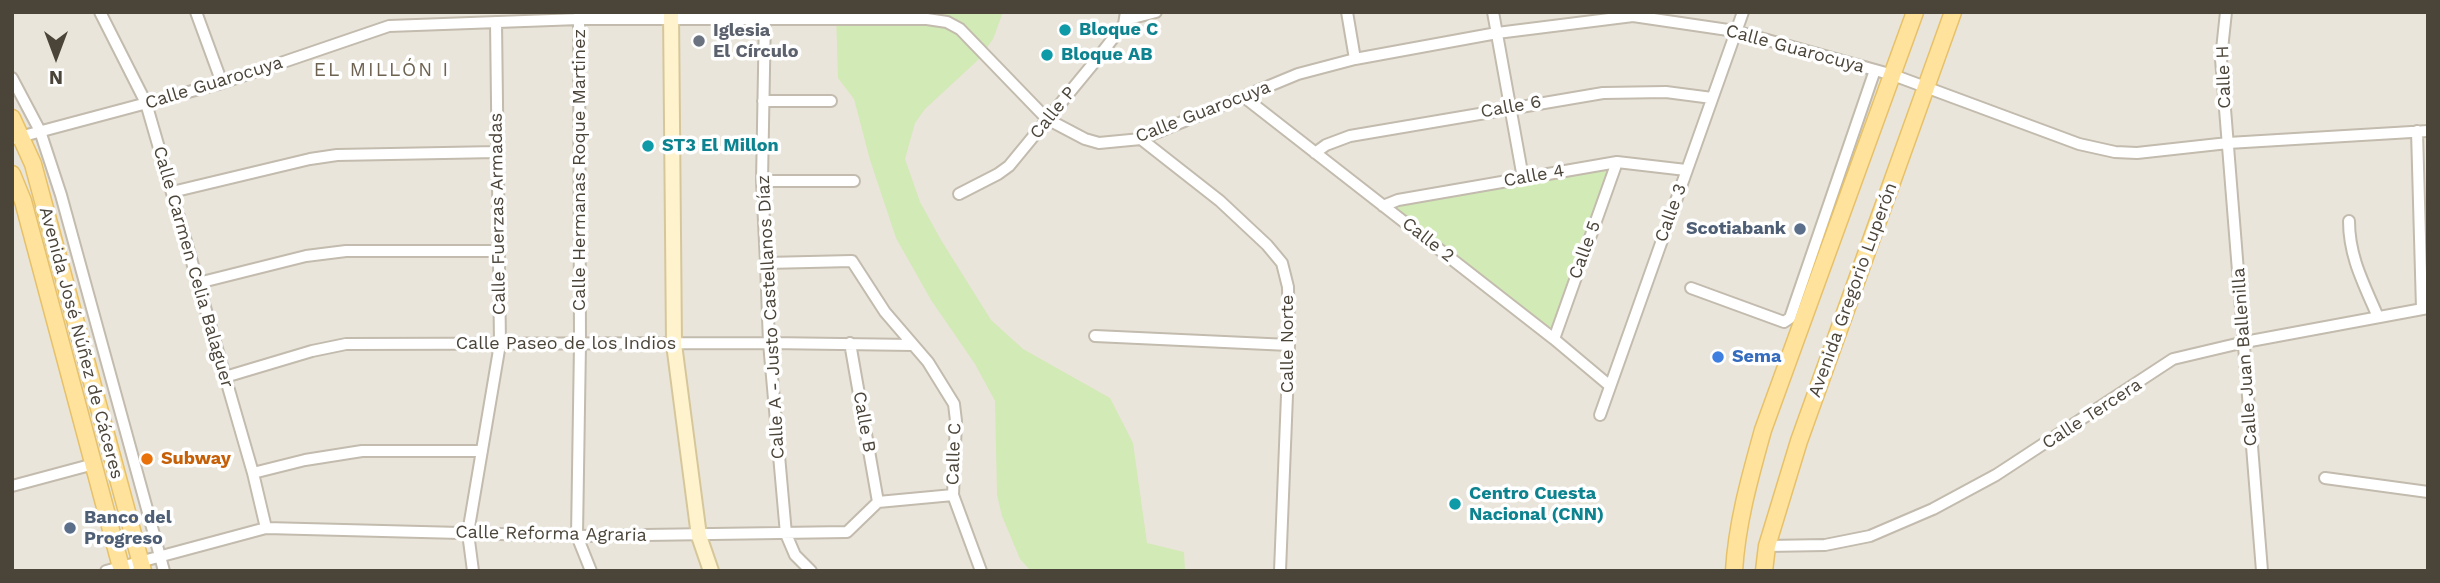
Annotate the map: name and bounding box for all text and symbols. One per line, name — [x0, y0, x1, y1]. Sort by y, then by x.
place label: Bloque C — [1079, 19, 1158, 41]
place label: Iglesia El Círculo — [713, 20, 799, 62]
street label: Calle Guarocuya — [1723, 20, 1867, 78]
north arrow — [21, 21, 91, 91]
marker: Bloque C — [1057, 22, 1073, 38]
street label: Calle Hermanas Roque Martinez — [569, 29, 591, 311]
marker: Iglesia El Círculo — [691, 33, 707, 49]
place label: Bloque AB — [1061, 44, 1152, 66]
street label: Calle H — [2212, 45, 2236, 109]
marker: Bloque AB — [1039, 47, 1055, 63]
street label: Calle Guarocuya — [143, 52, 285, 114]
district label: EL MILLÓN I — [315, 59, 449, 81]
text: N — [49, 66, 63, 89]
street label: Calle Guarocuya — [1133, 76, 1273, 148]
street label: Calle P — [1025, 82, 1081, 144]
street label: Calle 6 — [1479, 91, 1543, 123]
street label: Calle Fuerzas Armadas — [485, 113, 511, 315]
place label: ST3 El Millon — [662, 135, 779, 157]
marker: ST3 El Millon — [640, 138, 656, 154]
street label: Calle Carmen Celia Balaguer — [148, 144, 238, 390]
street label: Calle 4 — [1502, 160, 1566, 192]
street label: Calle A - Justo Castellanos Díaz — [753, 174, 789, 460]
street label: Avenida Gregorio Luperón — [1804, 180, 1902, 400]
street label: Calle 3 — [1650, 181, 1692, 245]
street label: Avenida José Núñez de Cáceres — [34, 205, 128, 481]
street label: Calle 2 — [1397, 213, 1459, 267]
street label: Calle 5 — [1564, 218, 1606, 282]
place label: Scotiabank — [1686, 218, 1786, 240]
marker: Scotiabank — [1792, 221, 1808, 237]
street label: Calle Juan Ballenilla — [2228, 267, 2262, 447]
street label: Calle Norte — [1277, 295, 1299, 393]
street label: Calle Paseo de los Indios — [456, 333, 676, 355]
place label: Sema — [1732, 346, 1781, 368]
marker: Sema — [1710, 349, 1726, 365]
street label: Calle Tercera — [2038, 374, 2146, 454]
street label: Calle B — [848, 390, 880, 454]
street label: Calle C — [942, 422, 966, 486]
place label: Subway — [161, 448, 231, 470]
marker: Subway — [139, 451, 155, 467]
place label: Centro Cuesta Nacional (CNN) — [1469, 483, 1604, 526]
marker: Centro Cuesta Nacional (CNN) — [1447, 496, 1463, 512]
place label: Banco del Progreso — [84, 507, 172, 550]
marker: Banco del Progreso — [62, 520, 78, 536]
street label: Calle Reforma Agraria — [455, 522, 647, 546]

